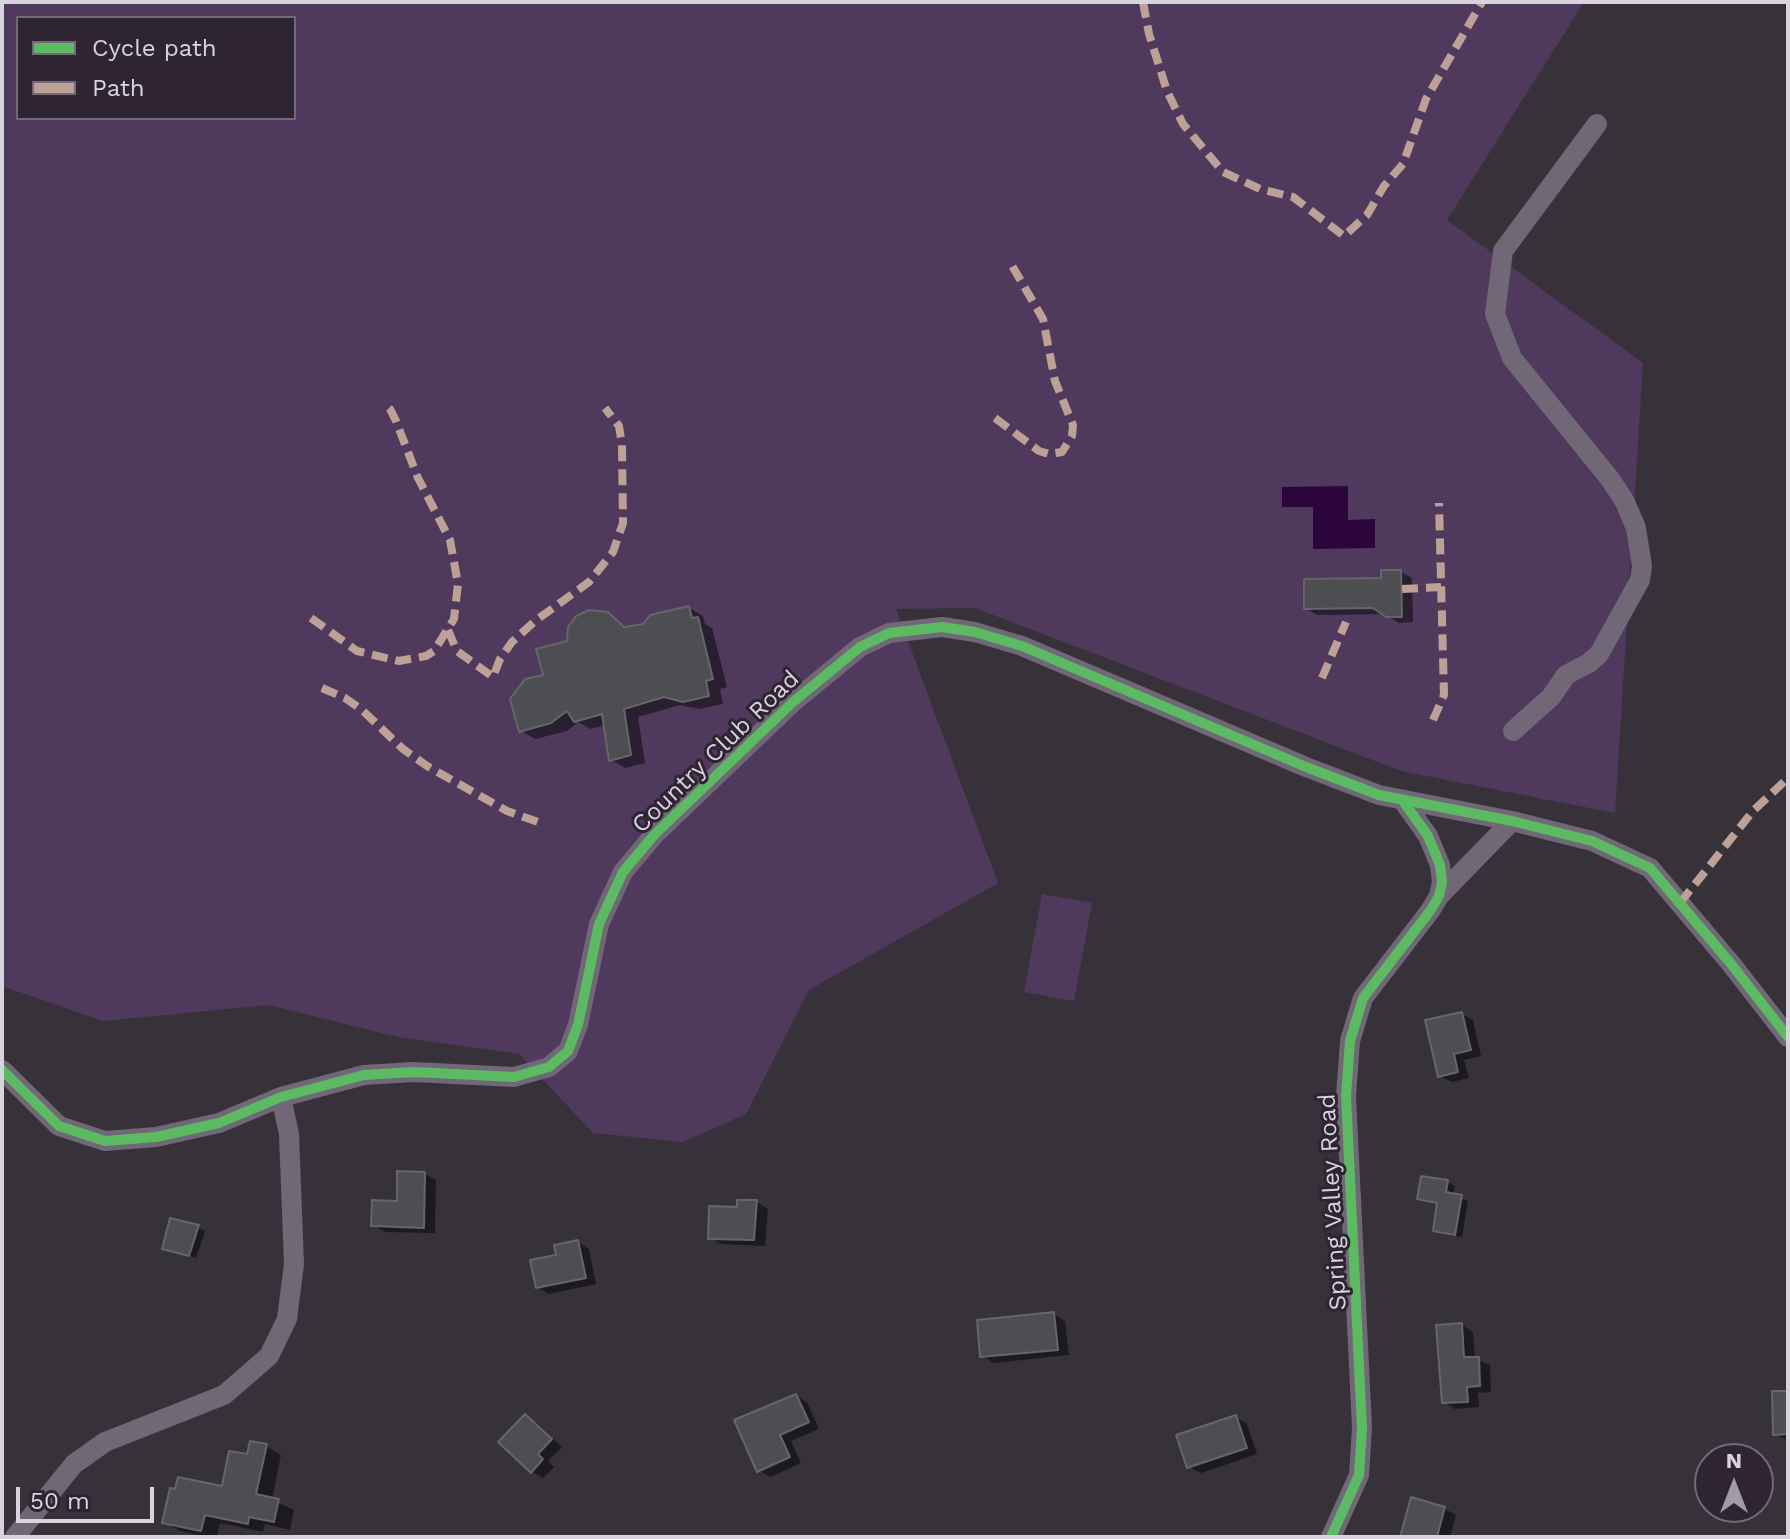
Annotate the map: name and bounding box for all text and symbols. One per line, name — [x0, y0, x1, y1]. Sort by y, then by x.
legend — [16, 16, 296, 120]
text: Cycle path — [92, 34, 217, 62]
text: Path — [92, 74, 145, 102]
street label: Country Club Road — [626, 665, 806, 839]
street label: Spring Valley Road — [1313, 1093, 1353, 1311]
north arrow — [1694, 1443, 1774, 1523]
text: N — [1726, 1448, 1742, 1473]
scale bar — [20, 1471, 158, 1521]
text: 50 m — [30, 1487, 90, 1515]

